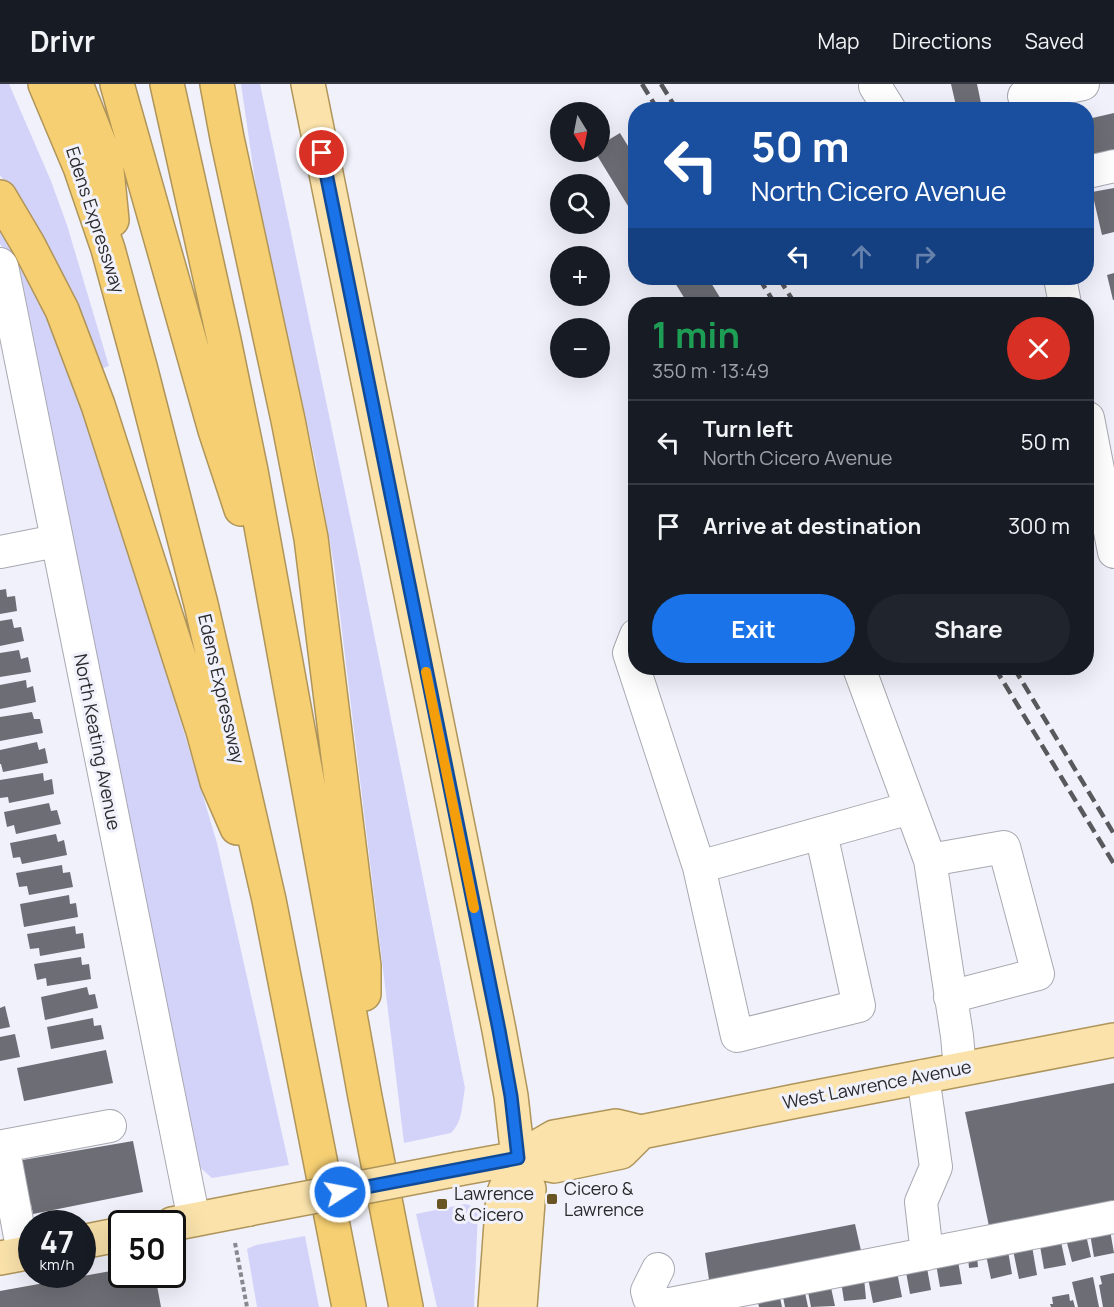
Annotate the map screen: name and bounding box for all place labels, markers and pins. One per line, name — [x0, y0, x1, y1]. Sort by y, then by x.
pin — [296, 127, 347, 178]
place label: Cicero & Lawrence — [564, 1176, 644, 1221]
place label: Lawrence & Cicero — [454, 1181, 534, 1226]
marker: Cicero & Lawrence — [545, 1192, 559, 1206]
marker: Lawrence & Cicero — [435, 1197, 449, 1211]

